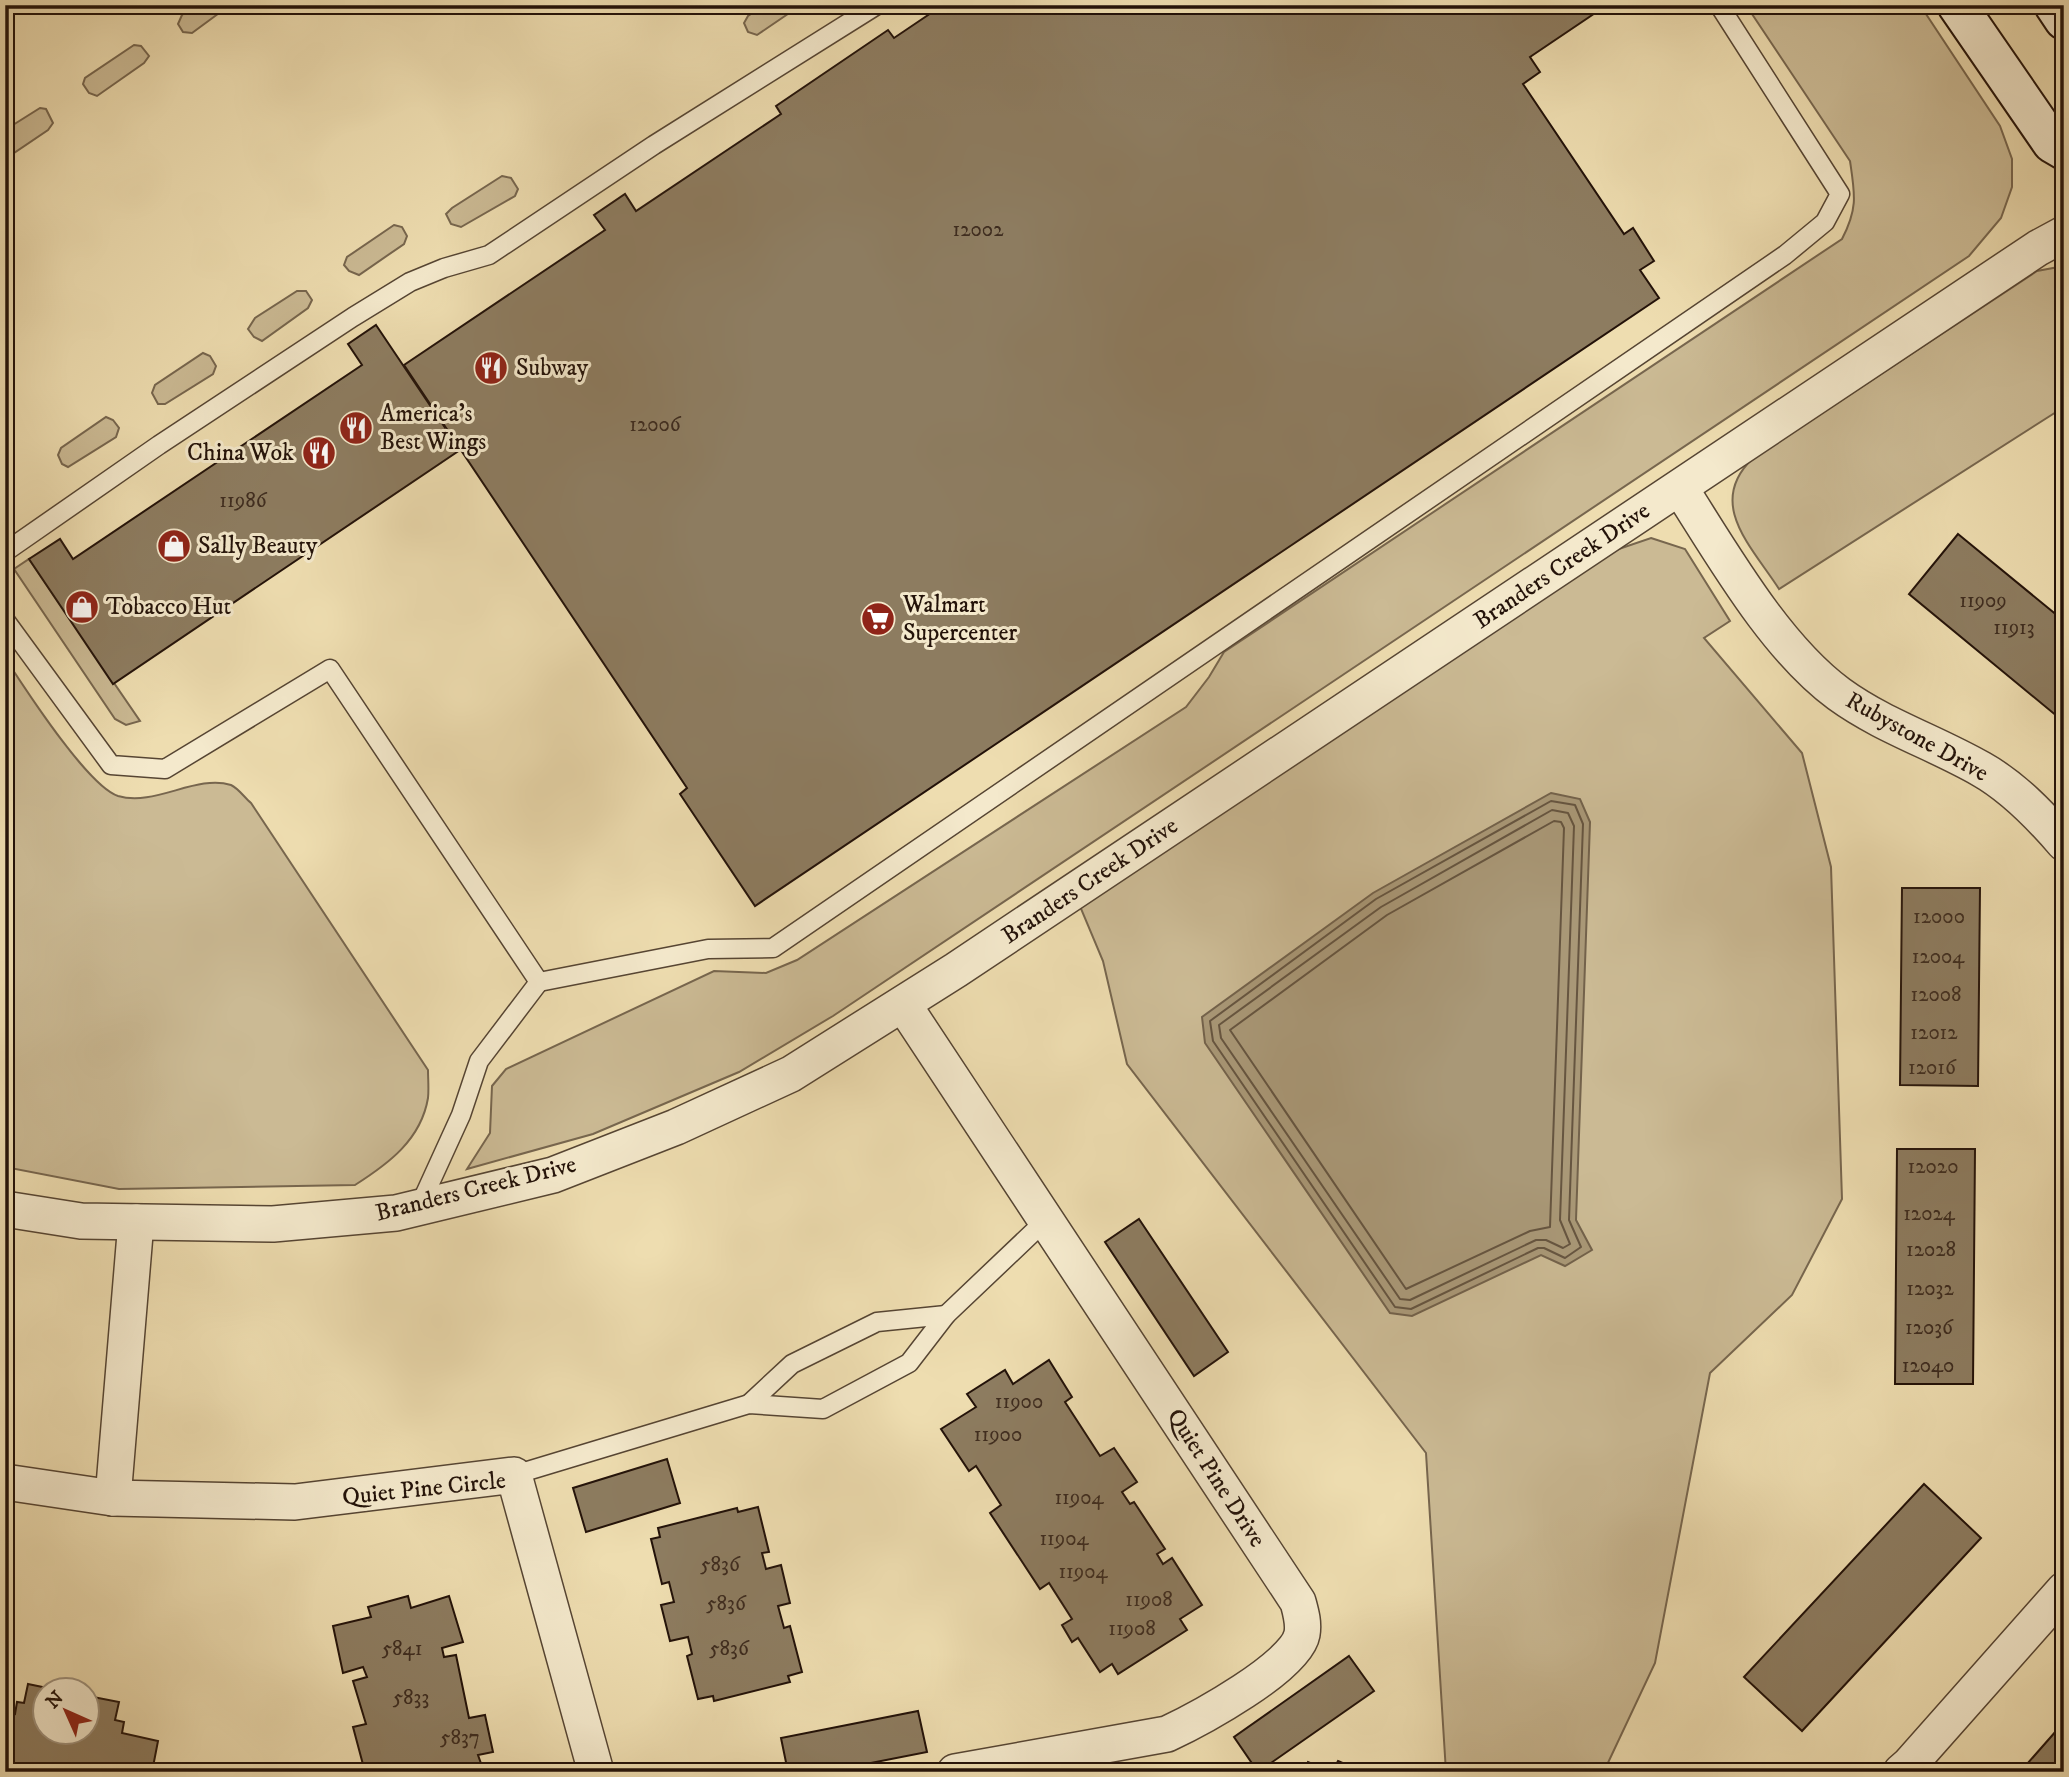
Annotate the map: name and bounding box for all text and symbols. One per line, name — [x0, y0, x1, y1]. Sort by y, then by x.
house number: 12002 — [953, 217, 1004, 243]
restaurant icon: Subway — [472, 349, 510, 387]
place label: Subway — [516, 353, 589, 383]
place label: America's Best Wings — [380, 399, 486, 457]
restaurant icon: America's Best Wings — [337, 409, 375, 447]
house number: 12006 — [629, 412, 682, 438]
restaurant icon: China Wok — [300, 434, 338, 472]
place label: China Wok — [187, 438, 294, 468]
house number: 11986 — [219, 488, 268, 514]
street label: Branders Creek Drive — [1468, 496, 1656, 636]
shop icon: Sally Beauty — [155, 527, 193, 565]
place label: Sally Beauty — [198, 531, 318, 561]
shop icon: Tobacco Hut — [63, 588, 101, 626]
house number: 11909 — [1959, 588, 2007, 614]
place label: Walmart Supercenter — [902, 590, 1017, 648]
place label: Tobacco Hut — [106, 592, 232, 622]
supermarket icon: Walmart Supercenter — [859, 600, 897, 638]
house number: 11913 — [1993, 615, 2035, 641]
street label: Rubystone Drive — [1840, 685, 1994, 789]
street label: Branders Creek Drive — [996, 811, 1184, 951]
house number: 12000 — [1913, 904, 1965, 930]
house number: 12004 — [1912, 944, 1965, 970]
house number: 12008 — [1910, 982, 1962, 1008]
house number: 12012 — [1910, 1020, 1958, 1046]
house number: 12016 — [1908, 1055, 1957, 1081]
street label: Branders Creek Drive — [373, 1150, 580, 1228]
house number: 12020 — [1908, 1154, 1958, 1180]
house number: 12024 — [1903, 1201, 1956, 1227]
house number: 12028 — [1906, 1237, 1956, 1263]
house number: 12032 — [1906, 1276, 1954, 1302]
house number: 12036 — [1905, 1315, 1954, 1341]
house number: 12040 — [1902, 1353, 1954, 1379]
house number: 11900 — [995, 1389, 1043, 1415]
street label: Quiet Pine Drive — [1160, 1403, 1272, 1553]
house number: 11900 — [974, 1422, 1022, 1448]
street label: Quiet Pine Circle — [341, 1465, 507, 1513]
house number: 11904 — [1054, 1485, 1104, 1511]
house number: 11904 — [1039, 1526, 1089, 1552]
house number: 5836 — [700, 1552, 741, 1578]
house number: 11904 — [1058, 1559, 1108, 1585]
house number: 11908 — [1125, 1587, 1173, 1613]
house number: 5836 — [706, 1591, 747, 1617]
house number: 11908 — [1108, 1616, 1156, 1642]
house number: 5841 — [382, 1636, 422, 1662]
house number: 5836 — [709, 1636, 750, 1662]
north arrow — [32, 1676, 102, 1746]
house number: 5833 — [393, 1685, 429, 1711]
text: N — [41, 1686, 69, 1714]
house number: 5837 — [440, 1725, 480, 1751]

